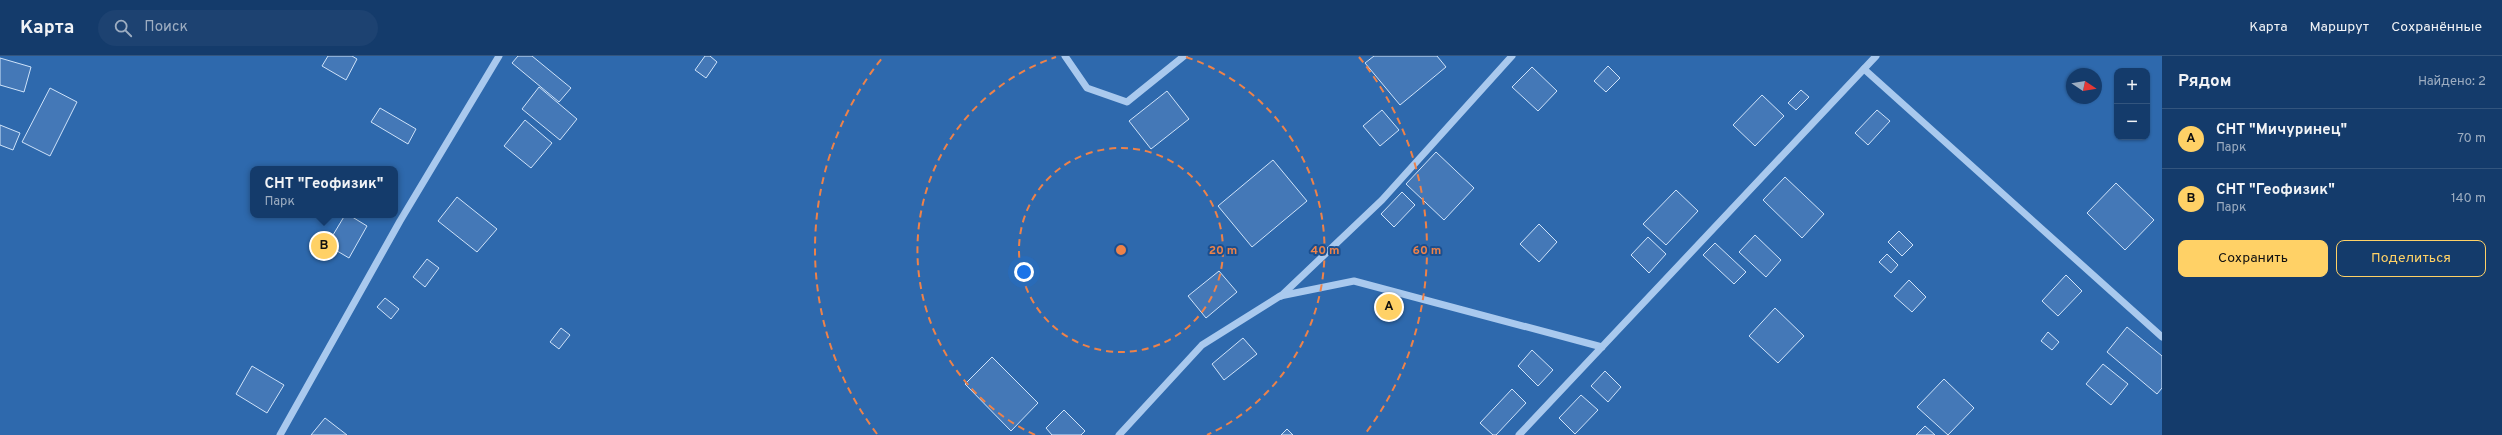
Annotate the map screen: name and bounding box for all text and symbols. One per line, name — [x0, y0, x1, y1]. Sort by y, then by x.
search box — [98, 10, 378, 46]
text: Карта — [20, 16, 74, 40]
icon: search — [112, 17, 134, 39]
text: Поиск — [144, 18, 188, 37]
text: Карта — [2249, 19, 2288, 36]
text: Маршрут — [2310, 19, 2369, 36]
text: Сохранённые — [2391, 19, 2482, 36]
north arrow — [2066, 68, 2102, 104]
map controls — [2114, 68, 2150, 140]
button: + — [2114, 68, 2150, 104]
text: Рядом — [2178, 71, 2231, 93]
text: Найдено: 2 — [2418, 74, 2486, 90]
button: − — [2114, 104, 2150, 140]
text: СНТ "Мичуринец" — [2216, 121, 2347, 140]
text: A — [2186, 131, 2196, 147]
text: 70 m — [2457, 131, 2486, 147]
text: Парк — [2216, 140, 2246, 156]
popup — [250, 166, 398, 218]
text: СНТ "Геофизик" — [265, 175, 383, 194]
text: СНТ "Геофизик" — [2216, 181, 2335, 200]
text: B — [2187, 191, 2195, 207]
text: 140 m — [2451, 191, 2486, 207]
text: Парк — [265, 194, 295, 210]
text: Парк — [2216, 200, 2246, 216]
pin: B — [311, 231, 337, 261]
button: Сохранить — [2178, 240, 2328, 277]
button: Поделиться — [2336, 240, 2486, 277]
centre of rings — [1114, 243, 1128, 257]
text: 20 m — [1209, 243, 1237, 259]
text: 40 m — [1310, 243, 1340, 259]
text: 60 m — [1413, 243, 1441, 259]
your location — [1014, 262, 1034, 282]
pin: A — [1376, 292, 1402, 322]

